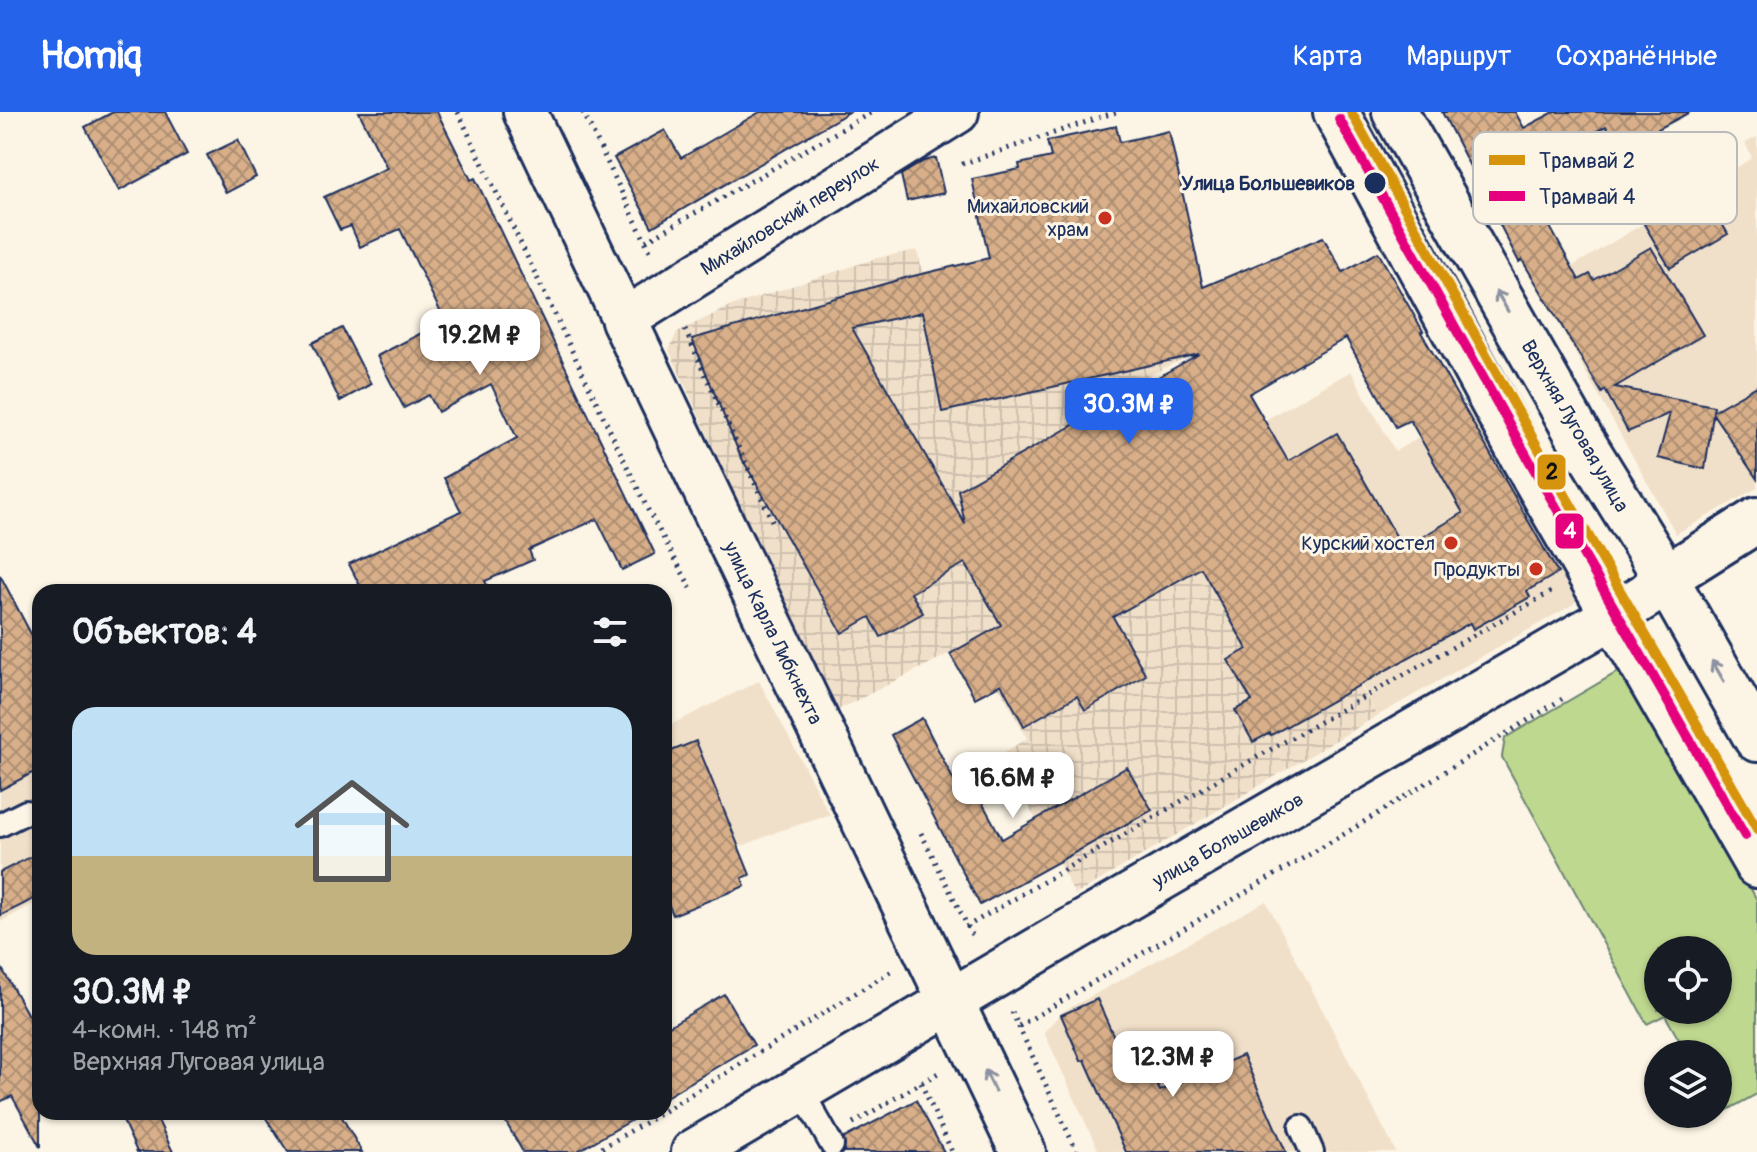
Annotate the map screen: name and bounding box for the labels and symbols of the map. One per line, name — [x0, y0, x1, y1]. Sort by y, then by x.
legend — [1473, 132, 1737, 224]
text: Трамвай 2 — [1539, 147, 1635, 175]
street label: Михайловский переулок — [696, 151, 884, 281]
marker: Улица Большевиков — [1362, 170, 1388, 196]
place label: Улица Большевиков — [1181, 171, 1355, 196]
text: Трамвай 4 — [1539, 183, 1636, 211]
place label: Михайловский храм — [967, 194, 1089, 242]
marker: Михайловский храм — [1096, 209, 1114, 227]
one-way arrow — [1494, 290, 1510, 314]
pin: 19.2M ₽ — [406, 309, 554, 377]
street label: Верхняя Луговая улица — [1516, 336, 1634, 516]
pin: 30.3M ₽ — [1055, 378, 1203, 446]
line badge: 2 — [1536, 453, 1567, 491]
text: 2 — [1546, 458, 1558, 486]
line badge: 4 — [1554, 512, 1585, 550]
text: 4 — [1564, 517, 1577, 545]
place label: Курский хостел — [1301, 531, 1435, 556]
marker: Курский хостел — [1442, 534, 1460, 552]
street label: улица Карла Либкнехта — [717, 537, 828, 729]
place label: Продукты — [1434, 557, 1520, 582]
marker: Продукты — [1527, 560, 1545, 578]
one-way arrow — [1710, 660, 1726, 683]
pin: 16.6M ₽ — [939, 752, 1087, 820]
street label: улица Большевиков — [1147, 787, 1308, 894]
pin: 12.3M ₽ — [1099, 1031, 1247, 1099]
one-way arrow — [982, 1070, 997, 1094]

